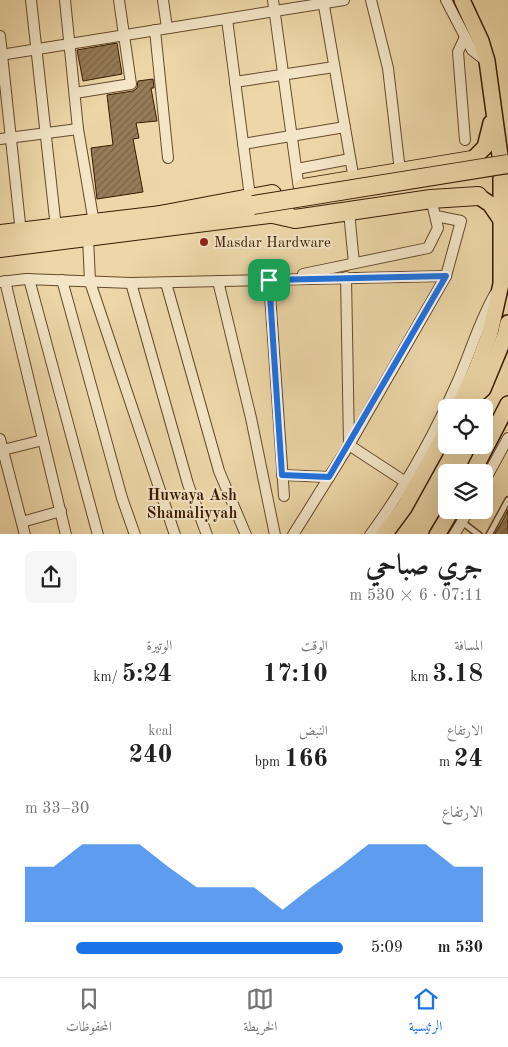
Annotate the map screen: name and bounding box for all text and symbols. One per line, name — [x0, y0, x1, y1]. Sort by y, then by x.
marker: Masdar Hardware — [198, 236, 210, 248]
place label: Masdar Hardware — [214, 236, 331, 251]
pin — [248, 259, 290, 301]
icon: arrive — [255, 266, 283, 294]
map controls — [438, 399, 493, 519]
button: locate — [438, 399, 493, 454]
button: layers — [438, 464, 493, 519]
district label: Huwaya Ash Shamaliyyah — [147, 488, 237, 522]
button: share — [25, 551, 77, 603]
text: جري صباحي — [366, 553, 483, 581]
text: 07:11 · 6 × 530 m — [350, 588, 483, 604]
text: الوتيرة — [147, 639, 172, 653]
text: الوقت — [301, 639, 328, 653]
text: المسافة — [454, 639, 483, 653]
text: 5:24 — [122, 662, 172, 687]
text: 17:10 — [263, 662, 328, 687]
text: 3.18 — [432, 662, 483, 687]
text: /km — [93, 670, 122, 684]
text: km — [410, 670, 432, 684]
text: kcal — [148, 724, 172, 738]
text: النبض — [299, 724, 328, 738]
text: الارتفاع — [447, 724, 483, 738]
text: 240 — [129, 743, 172, 768]
text: 166 — [284, 747, 328, 772]
text: 24 — [454, 747, 483, 772]
text: bpm — [255, 755, 284, 769]
text: m — [439, 755, 454, 769]
text: 30–33 m — [25, 801, 89, 817]
text: الارتفاع — [441, 805, 483, 821]
text: 5:09 — [371, 940, 403, 956]
text: 530 m — [438, 940, 483, 956]
tab: المحفوظات — [66, 985, 112, 1040]
tab: الخريطة — [243, 985, 277, 1040]
tab: الرئيسية — [409, 985, 442, 1040]

